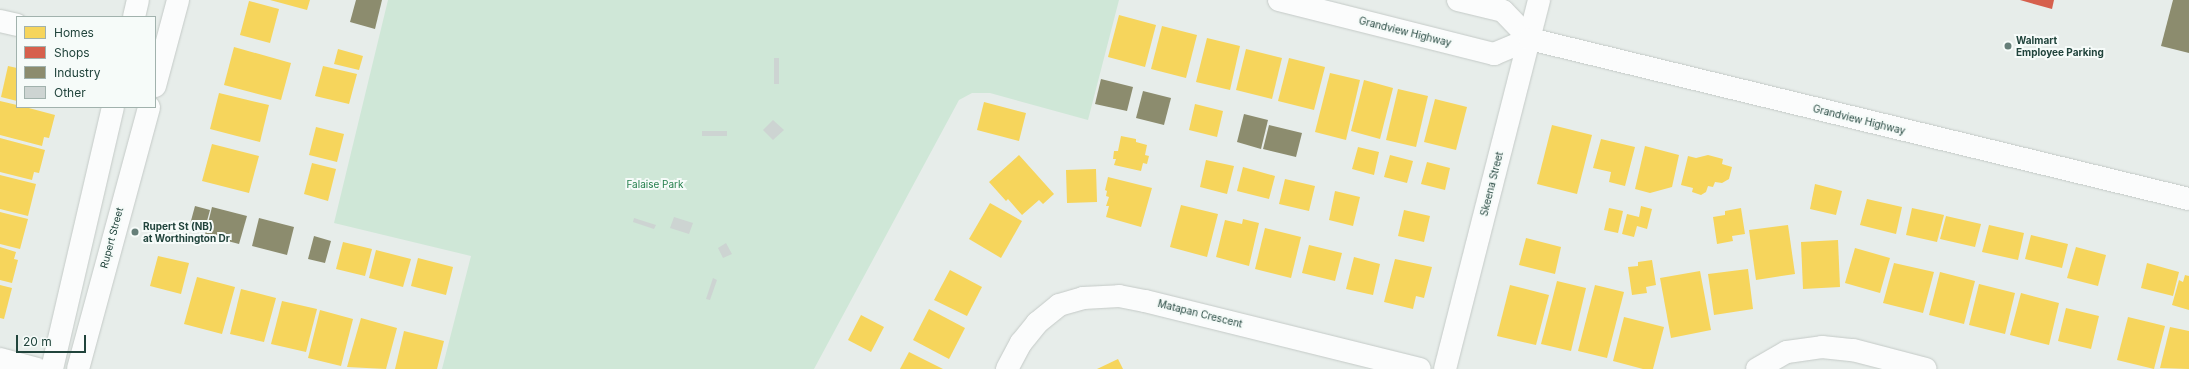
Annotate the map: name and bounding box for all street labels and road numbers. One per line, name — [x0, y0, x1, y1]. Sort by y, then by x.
street label: Grandview Highway — [1358, 15, 1452, 49]
street label: Grandview Highway — [1812, 103, 1906, 137]
street label: Skeena Street — [1478, 151, 1506, 217]
street label: Rupert Street — [98, 206, 126, 270]
street label: Matapan Crescent — [1156, 298, 1244, 330]

